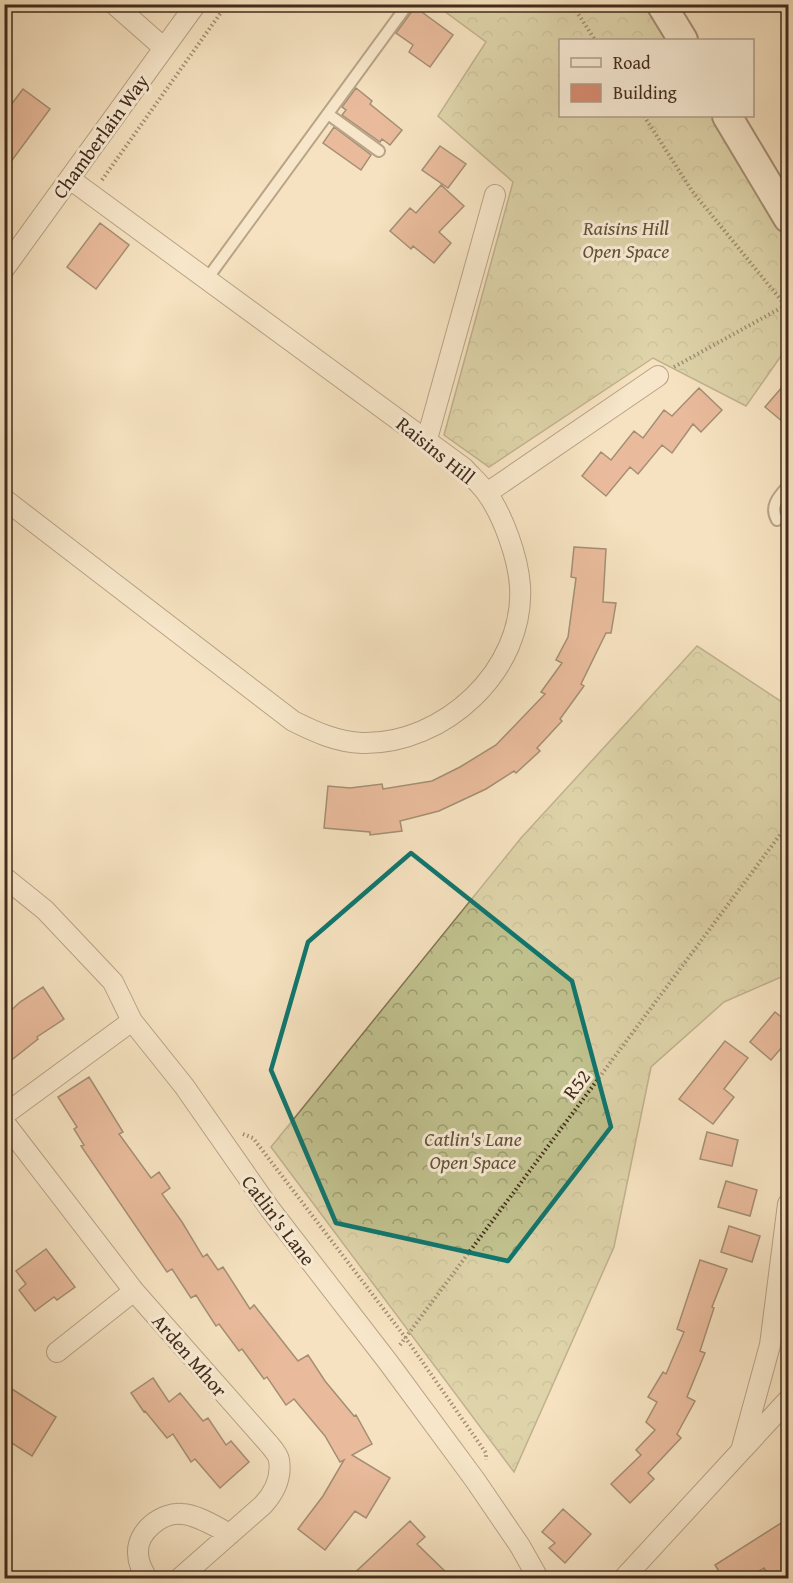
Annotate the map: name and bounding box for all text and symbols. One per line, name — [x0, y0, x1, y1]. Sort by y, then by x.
legend — [559, 39, 754, 117]
text: Road — [613, 49, 651, 76]
street label: Chamberlain Way — [45, 68, 155, 204]
text: Building — [613, 79, 677, 106]
park label: Raisins Hill Open Space — [582, 213, 669, 265]
street label: Raisins Hill — [390, 409, 482, 491]
street label: R52 — [555, 1063, 597, 1105]
park label: Catlin's Lane Open Space — [424, 1124, 522, 1176]
street label: Catlin's Lane — [235, 1168, 323, 1272]
street label: Arden Mhor — [146, 1307, 234, 1403]

